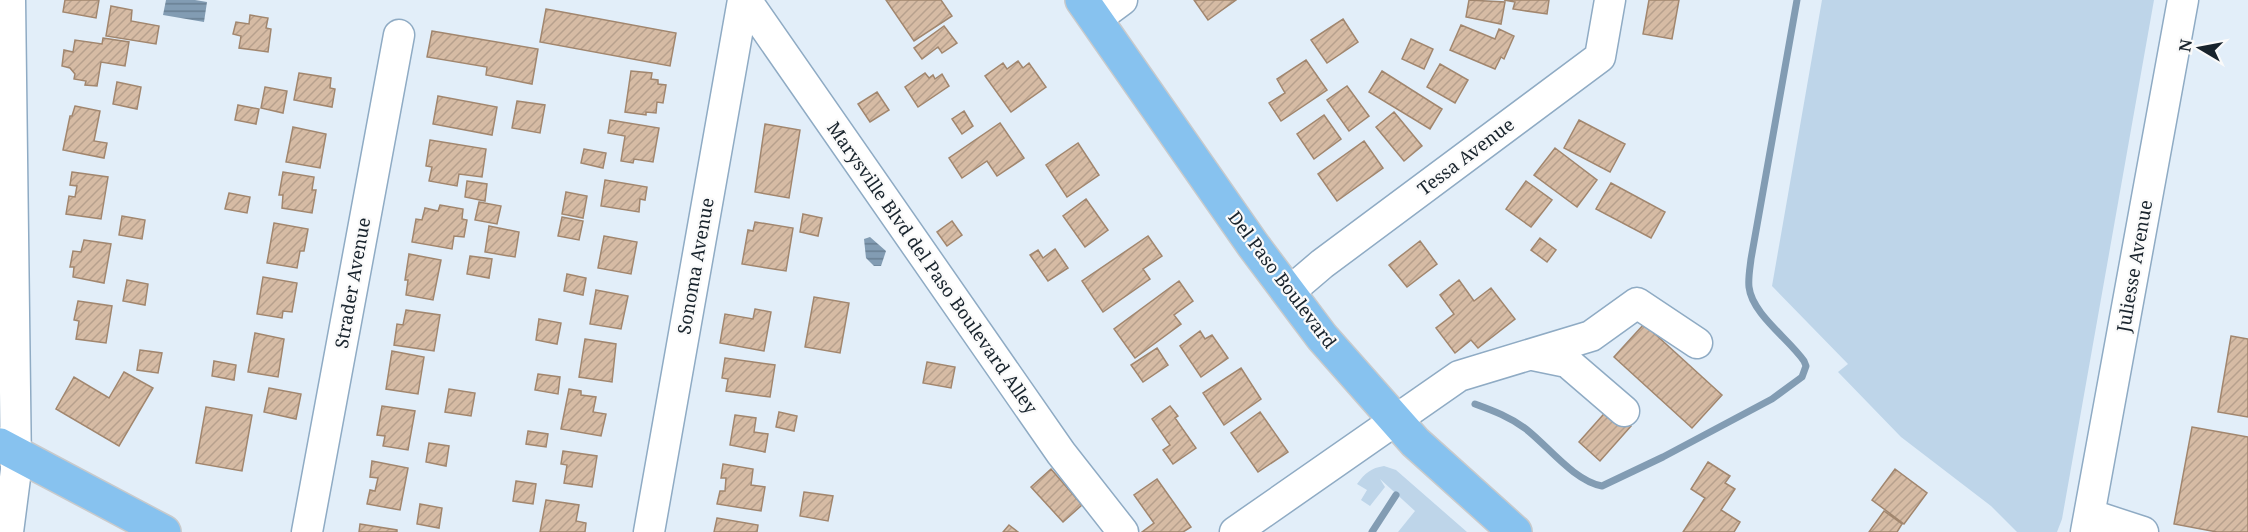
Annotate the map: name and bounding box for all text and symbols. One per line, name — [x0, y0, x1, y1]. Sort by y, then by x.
north arrow — [2170, 18, 2230, 78]
text: N — [2173, 37, 2197, 54]
street label: Tessa Avenue — [1412, 112, 1519, 200]
street label: Marysville Blvd del Paso Boulevard Alley — [822, 117, 1044, 419]
street label: Sonoma Avenue — [671, 196, 719, 336]
street label: Juliesse Avenue — [2110, 198, 2157, 335]
street label: Del Paso Boulevard — [1223, 206, 1342, 353]
street label: Strader Avenue — [329, 215, 375, 350]

